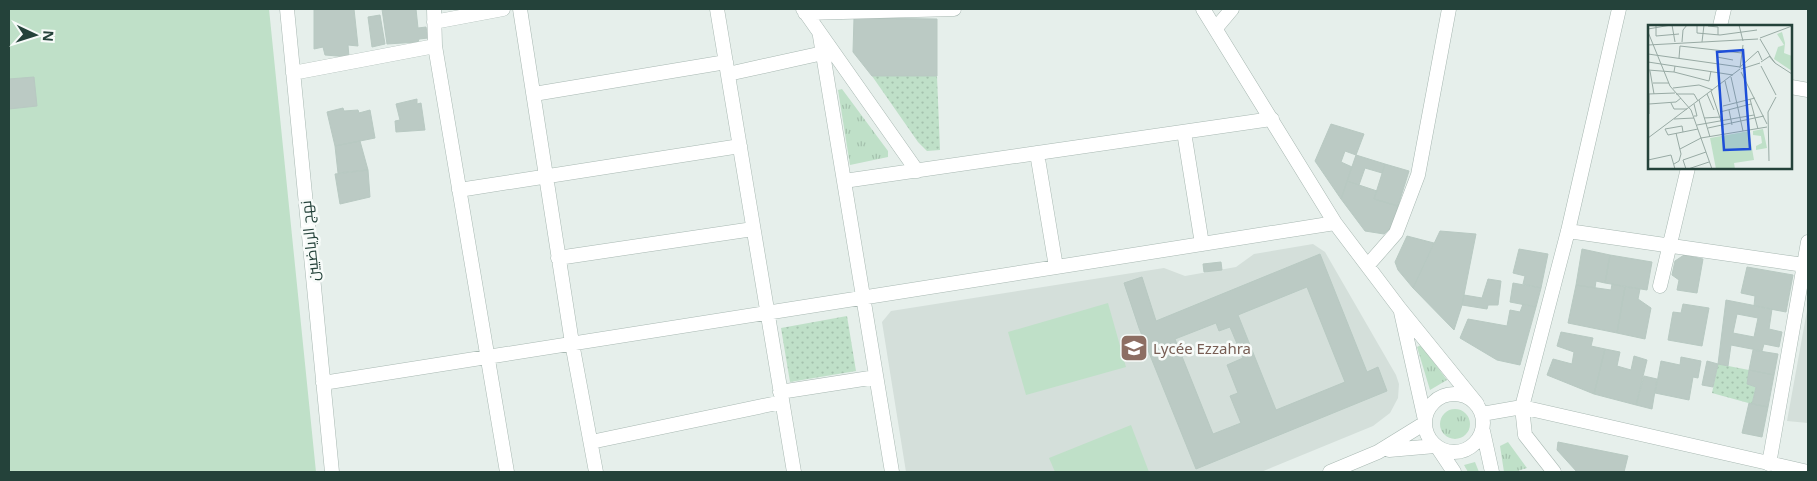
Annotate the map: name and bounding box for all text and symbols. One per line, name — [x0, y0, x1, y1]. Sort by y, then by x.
north arrow — [10, 10, 60, 60]
inset map — [1648, 25, 1792, 169]
text: N — [39, 30, 58, 42]
street label: نهج الرياضيين — [295, 199, 325, 282]
school or university icon: Lycée Ezzahra — [1119, 333, 1149, 363]
place label: Lycée Ezzahra — [1153, 338, 1251, 358]

